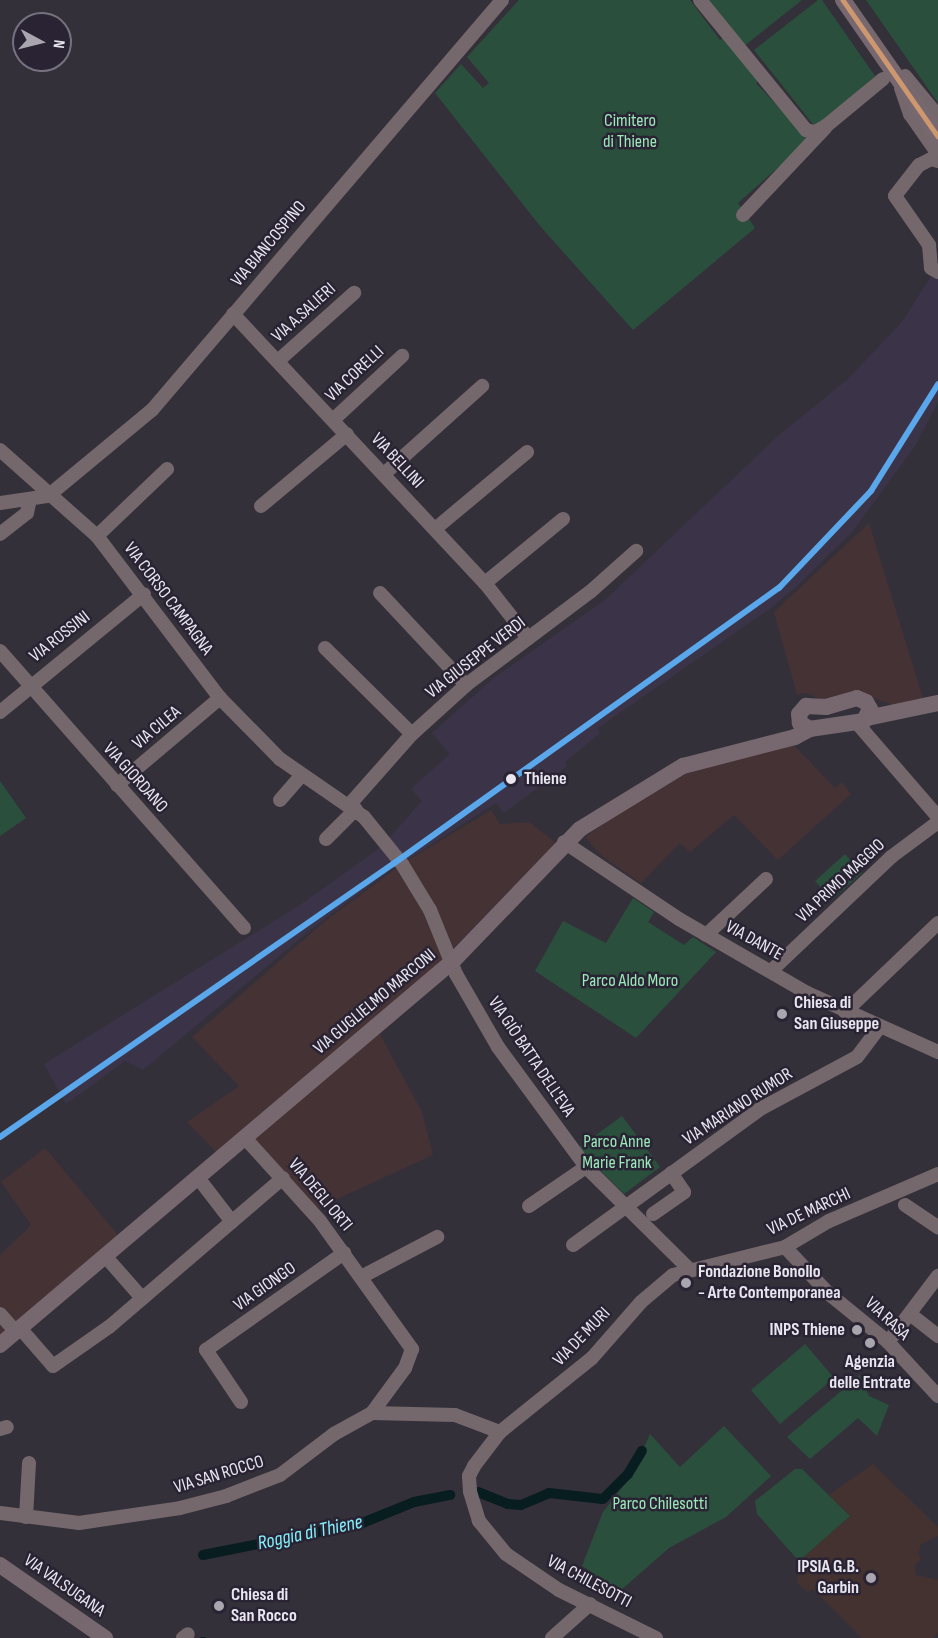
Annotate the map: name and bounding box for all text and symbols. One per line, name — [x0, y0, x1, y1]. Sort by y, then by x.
north arrow — [12, 12, 72, 72]
text: N — [48, 39, 68, 49]
park label: Cimitero di Thiene — [603, 111, 657, 154]
street label: VIA BIANCOSPINO — [227, 197, 311, 291]
street label: VIA A.SALIERI — [268, 279, 340, 347]
street label: VIA CORELLI — [321, 341, 389, 407]
street label: VIA BELLINI — [366, 429, 428, 493]
street label: VIA CORSO CAMPAGNA — [119, 538, 217, 660]
street label: VIA ROSSINI — [25, 607, 95, 667]
street label: VIA GIUSEPPE VERDI — [422, 612, 530, 704]
street label: VIA CILEA — [128, 702, 186, 754]
street label: VIA GIORDANO — [98, 739, 172, 817]
place label: Thiene — [524, 768, 567, 790]
marker: Thiene — [502, 770, 520, 788]
street label: VIA PRIMO MAGGIO — [792, 835, 890, 927]
street label: VIA DANTE — [721, 916, 787, 966]
street label: VIA GUGLIELMO MARCONI — [309, 945, 441, 1059]
park label: Parco Aldo Moro — [582, 970, 678, 992]
street label: VIA GIÒ BATTA DELL'EVA — [483, 993, 579, 1121]
place label: Chiesa di San Giuseppe — [794, 993, 879, 1036]
marker: Chiesa di San Giuseppe — [775, 1007, 789, 1021]
street label: VIA MARIANO RUMOR — [679, 1064, 797, 1150]
park label: Parco Anne Marie Frank — [582, 1132, 652, 1174]
street label: VIA DEGLI ORTI — [283, 1154, 357, 1236]
street label: VIA DE MARCHI — [764, 1183, 854, 1241]
street label: VIA GIONGO — [230, 1258, 300, 1316]
place label: Fondazione Bonollo - Arte Contemporanea — [698, 1262, 841, 1304]
marker: Fondazione Bonollo - Arte Contemporanea — [679, 1276, 693, 1290]
street label: VIA RASA — [860, 1293, 914, 1345]
street label: VIA DE MURI — [549, 1303, 615, 1371]
place label: INPS Thiene — [770, 1319, 845, 1341]
marker: INPS Thiene — [850, 1323, 864, 1337]
marker: Agenzia delle Entrate — [863, 1336, 877, 1350]
place label: Agenzia delle Entrate — [829, 1352, 911, 1394]
street label: VIA SAN ROCCO — [171, 1451, 267, 1499]
park label: Parco Chilesotti — [612, 1493, 708, 1515]
water label: Roggia di Thiene — [255, 1510, 365, 1556]
street label: VIA VALSUGANA — [19, 1550, 109, 1622]
street label: VIA CHILESOTTI — [543, 1551, 635, 1613]
place label: IPSIA G.B. Garbin — [797, 1557, 859, 1600]
marker: IPSIA G.B. Garbin — [864, 1571, 878, 1585]
place label: Chiesa di San Rocco — [231, 1585, 297, 1628]
marker: Chiesa di San Rocco — [212, 1599, 226, 1613]

